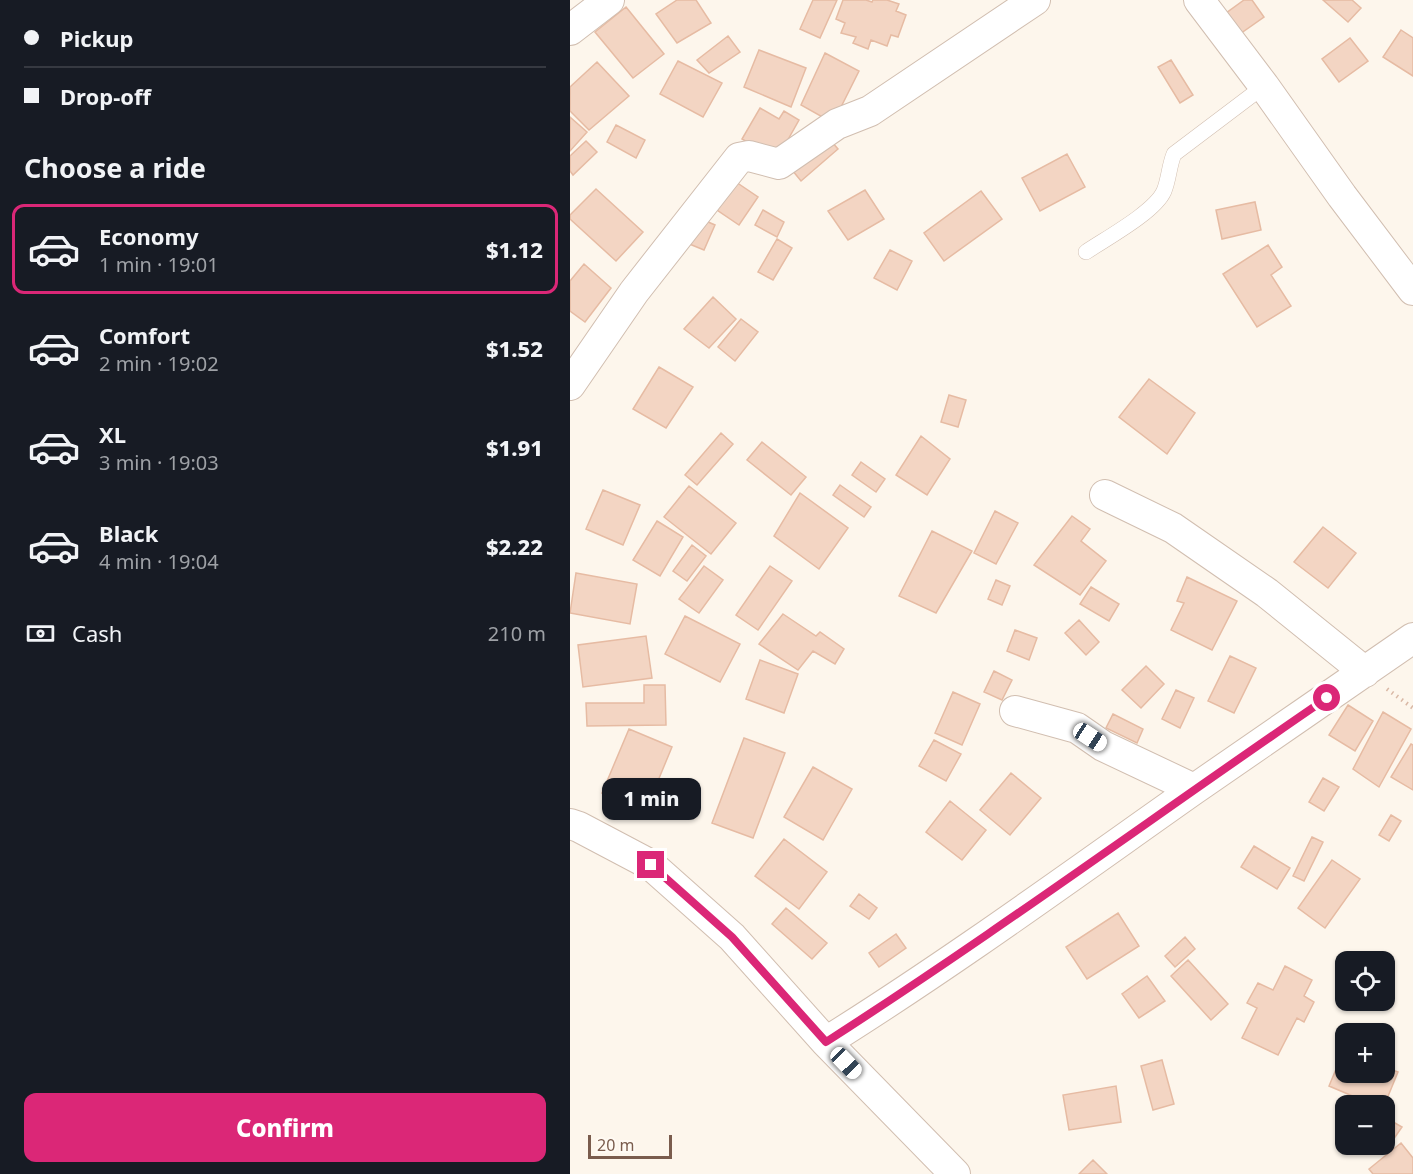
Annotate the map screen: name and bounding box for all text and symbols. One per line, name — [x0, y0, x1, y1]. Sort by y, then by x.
text: Pickup — [60, 23, 133, 53]
text: Drop-off — [60, 81, 151, 111]
text: Choose a ride — [24, 149, 206, 186]
text: Economy — [99, 221, 198, 251]
icon: car — [27, 222, 81, 276]
text: $1.12 — [486, 234, 543, 264]
text: 1 min · 19:01 — [99, 251, 219, 278]
text: Comfort — [99, 320, 190, 350]
icon: car — [27, 321, 81, 375]
text: $1.52 — [486, 333, 543, 363]
text: 2 min · 19:02 — [99, 350, 219, 377]
text: XL — [99, 419, 126, 449]
icon: car — [27, 420, 81, 474]
text: $1.91 — [486, 432, 543, 462]
text: 3 min · 19:03 — [99, 449, 219, 476]
text: Black — [99, 518, 158, 548]
icon: car — [27, 519, 81, 573]
text: $2.22 — [486, 531, 543, 561]
text: 4 min · 19:04 — [99, 548, 219, 575]
icon: cash — [24, 617, 57, 650]
text: Cash — [72, 618, 122, 648]
text: 210 m — [488, 620, 546, 647]
route start — [1313, 684, 1340, 711]
car — [1070, 720, 1110, 754]
callout: 1 min — [602, 778, 700, 820]
text: 1 min — [624, 785, 679, 812]
route end — [637, 851, 664, 878]
map controls — [1335, 951, 1395, 1155]
button: locate — [1335, 951, 1395, 1011]
button: + — [1335, 1023, 1395, 1083]
car — [827, 1044, 865, 1082]
button: Confirm — [24, 1093, 546, 1162]
button: − — [1335, 1095, 1395, 1155]
scale bar — [588, 1132, 672, 1160]
text: 20 m — [597, 1134, 634, 1156]

